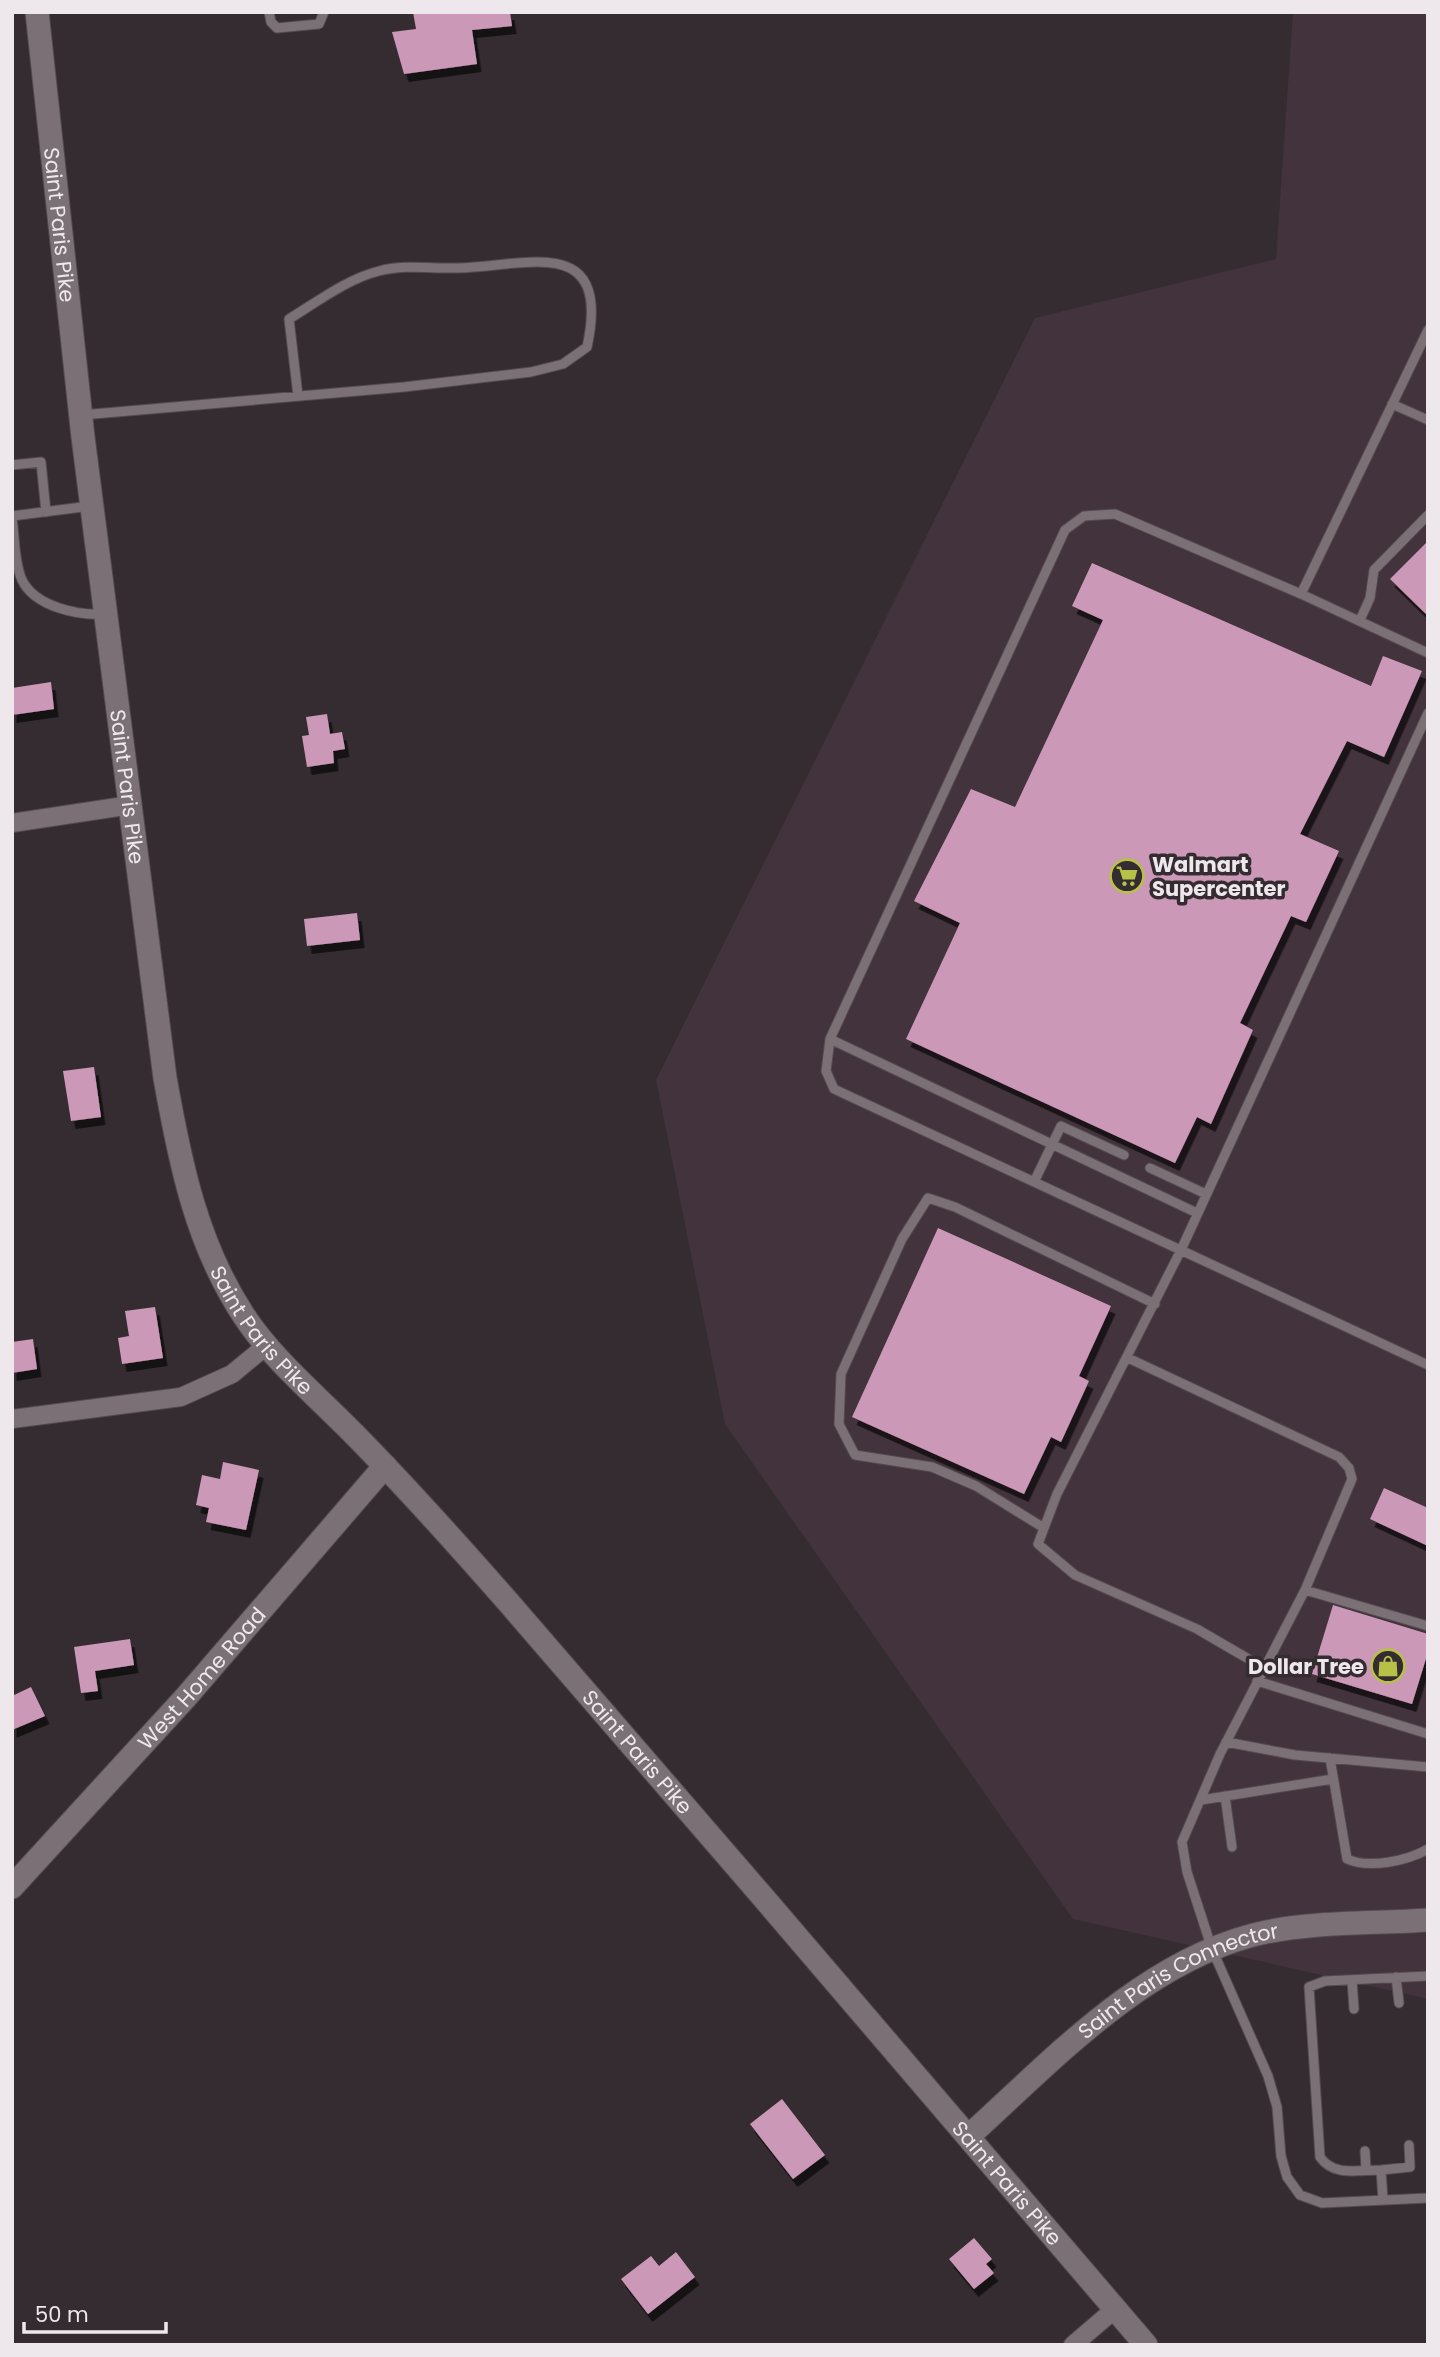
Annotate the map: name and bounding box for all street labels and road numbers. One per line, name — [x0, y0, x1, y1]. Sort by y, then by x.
street label: Saint Paris Pike — [37, 146, 83, 304]
street label: Saint Paris Pike — [103, 708, 152, 866]
street label: Saint Paris Pike — [204, 1261, 320, 1401]
street label: West Home Road — [131, 1601, 272, 1755]
street label: Saint Paris Pike — [576, 1683, 700, 1820]
street label: Saint Paris Connector — [1071, 1916, 1280, 2045]
street label: Saint Paris Pike — [946, 2114, 1069, 2251]

